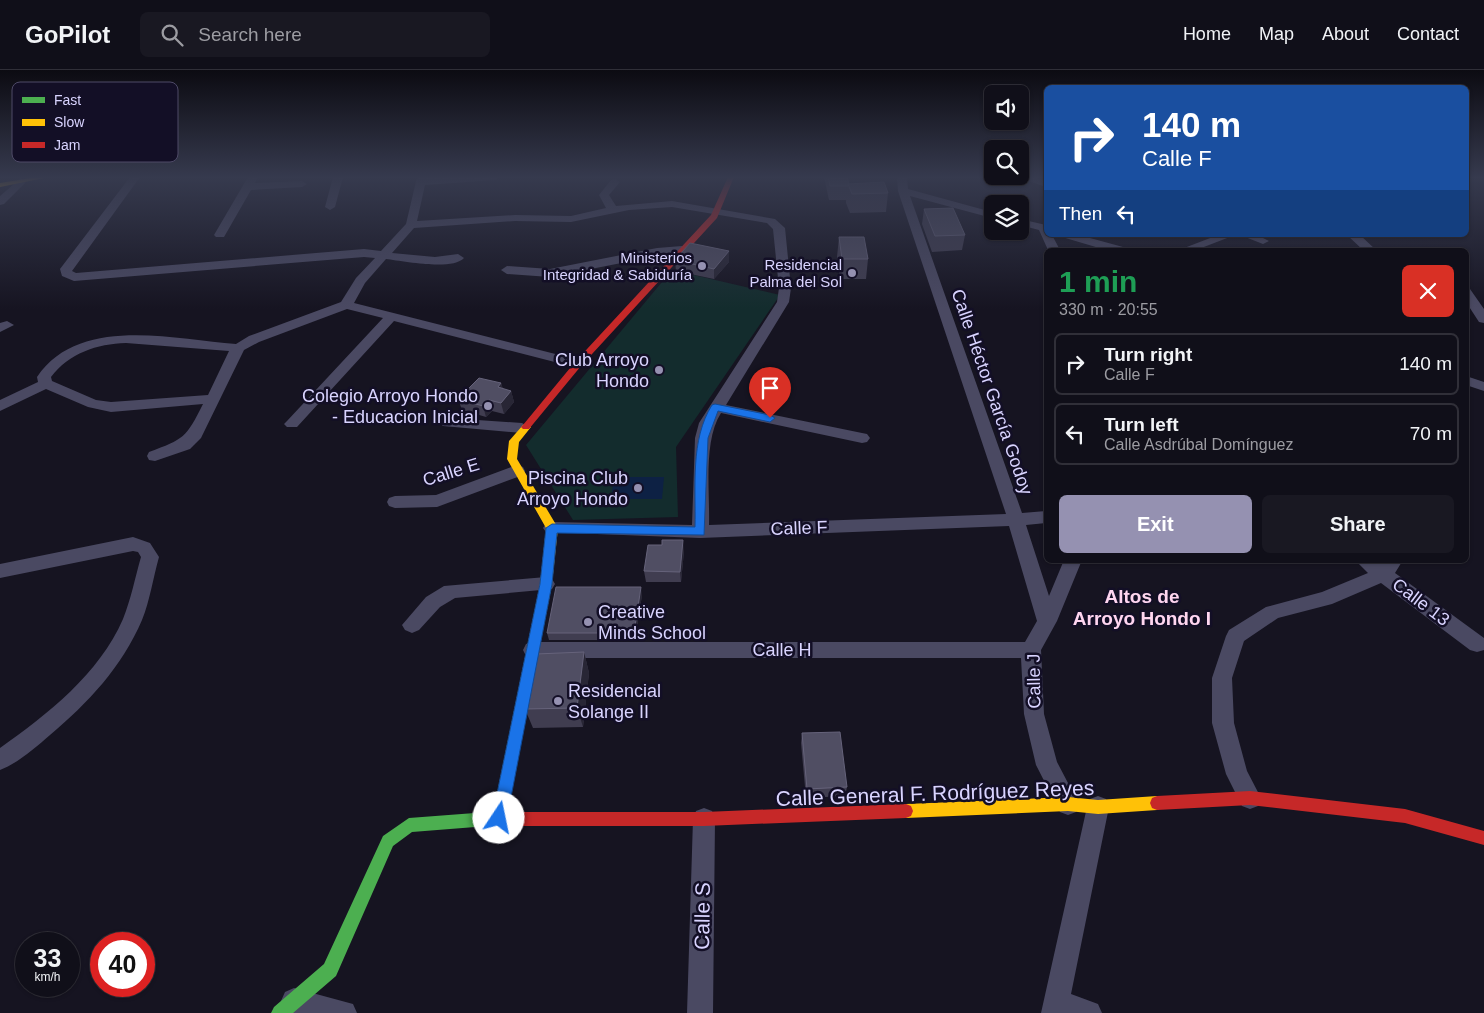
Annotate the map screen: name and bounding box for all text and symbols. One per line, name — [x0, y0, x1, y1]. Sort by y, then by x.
search box — [140, 12, 490, 57]
text: GoPilot — [25, 21, 110, 48]
icon: search — [158, 21, 186, 49]
text: Search here — [198, 24, 302, 45]
text: Home — [1183, 24, 1231, 44]
text: Map — [1259, 24, 1294, 44]
text: About — [1322, 24, 1369, 44]
text: Contact — [1397, 24, 1459, 44]
legend — [12, 82, 178, 162]
map controls — [984, 85, 1029, 240]
button: sound — [984, 85, 1029, 130]
text: Fast — [54, 92, 81, 108]
icon: right — [1059, 105, 1124, 170]
text: 140 m — [1142, 105, 1241, 144]
text: Slow — [54, 114, 85, 130]
text: Jam — [54, 137, 80, 153]
button: search — [984, 140, 1029, 185]
text: Calle F — [1142, 146, 1212, 171]
button: layers — [984, 195, 1029, 240]
icon: left — [1112, 200, 1140, 228]
text: Then — [1059, 203, 1102, 224]
place label: Ministerios Integridad & Sabiduría — [543, 249, 693, 283]
place label: Residencial Palma del Sol — [749, 256, 842, 290]
marker: Ministerios Integridad & Sabiduría — [696, 260, 708, 272]
text: 1 min — [1059, 265, 1137, 298]
button: close — [1402, 265, 1454, 317]
marker: Residencial Palma del Sol — [846, 267, 858, 279]
street label: Calle Héctor García Godoy — [947, 287, 1037, 497]
text: 330 m · 20:55 — [1059, 301, 1158, 318]
text: Turn right — [1104, 344, 1192, 365]
place label: Club Arroyo Hondo — [555, 350, 649, 391]
icon: right — [1061, 350, 1089, 378]
text: 140 m — [1399, 353, 1452, 374]
marker: Club Arroyo Hondo — [653, 364, 665, 376]
text: Calle F — [1104, 366, 1155, 383]
pin — [749, 367, 791, 418]
icon: arrive — [756, 374, 784, 402]
place label: Colegio Arroyo Hondo - Educacion Inicial — [302, 386, 478, 427]
marker: Colegio Arroyo Hondo - Educacion Inicial — [482, 400, 494, 412]
text: Turn left — [1104, 414, 1179, 435]
icon: left — [1061, 420, 1089, 448]
text: 70 m — [1410, 423, 1452, 444]
text: Calle Asdrúbal Domínguez — [1104, 436, 1293, 453]
street label: Calle E — [420, 454, 482, 490]
place label: Piscina Club Arroyo Hondo — [517, 468, 628, 509]
marker: Piscina Club Arroyo Hondo — [632, 482, 644, 494]
button: Exit — [1059, 495, 1252, 553]
button: Share — [1262, 495, 1454, 553]
street label: Calle F — [770, 517, 828, 539]
street label: Calle 13 — [1389, 574, 1453, 630]
district label: Altos de Arroyo Hondo I — [1073, 586, 1211, 629]
place label: Creative Minds School — [598, 602, 706, 643]
marker: Creative Minds School — [582, 616, 594, 628]
street label: Calle H — [752, 640, 812, 660]
street label: Calle J — [1024, 653, 1044, 709]
place label: Residencial Solange II — [568, 681, 661, 722]
marker: Residencial Solange II — [552, 695, 564, 707]
street label: Calle General F. Rodríguez Reyes — [775, 776, 1095, 810]
position arrow — [472, 791, 524, 843]
street label: Calle S — [690, 882, 714, 950]
speed limit sign: 40 — [90, 932, 155, 997]
text: 33 — [34, 944, 61, 972]
text: km/h — [34, 970, 61, 984]

